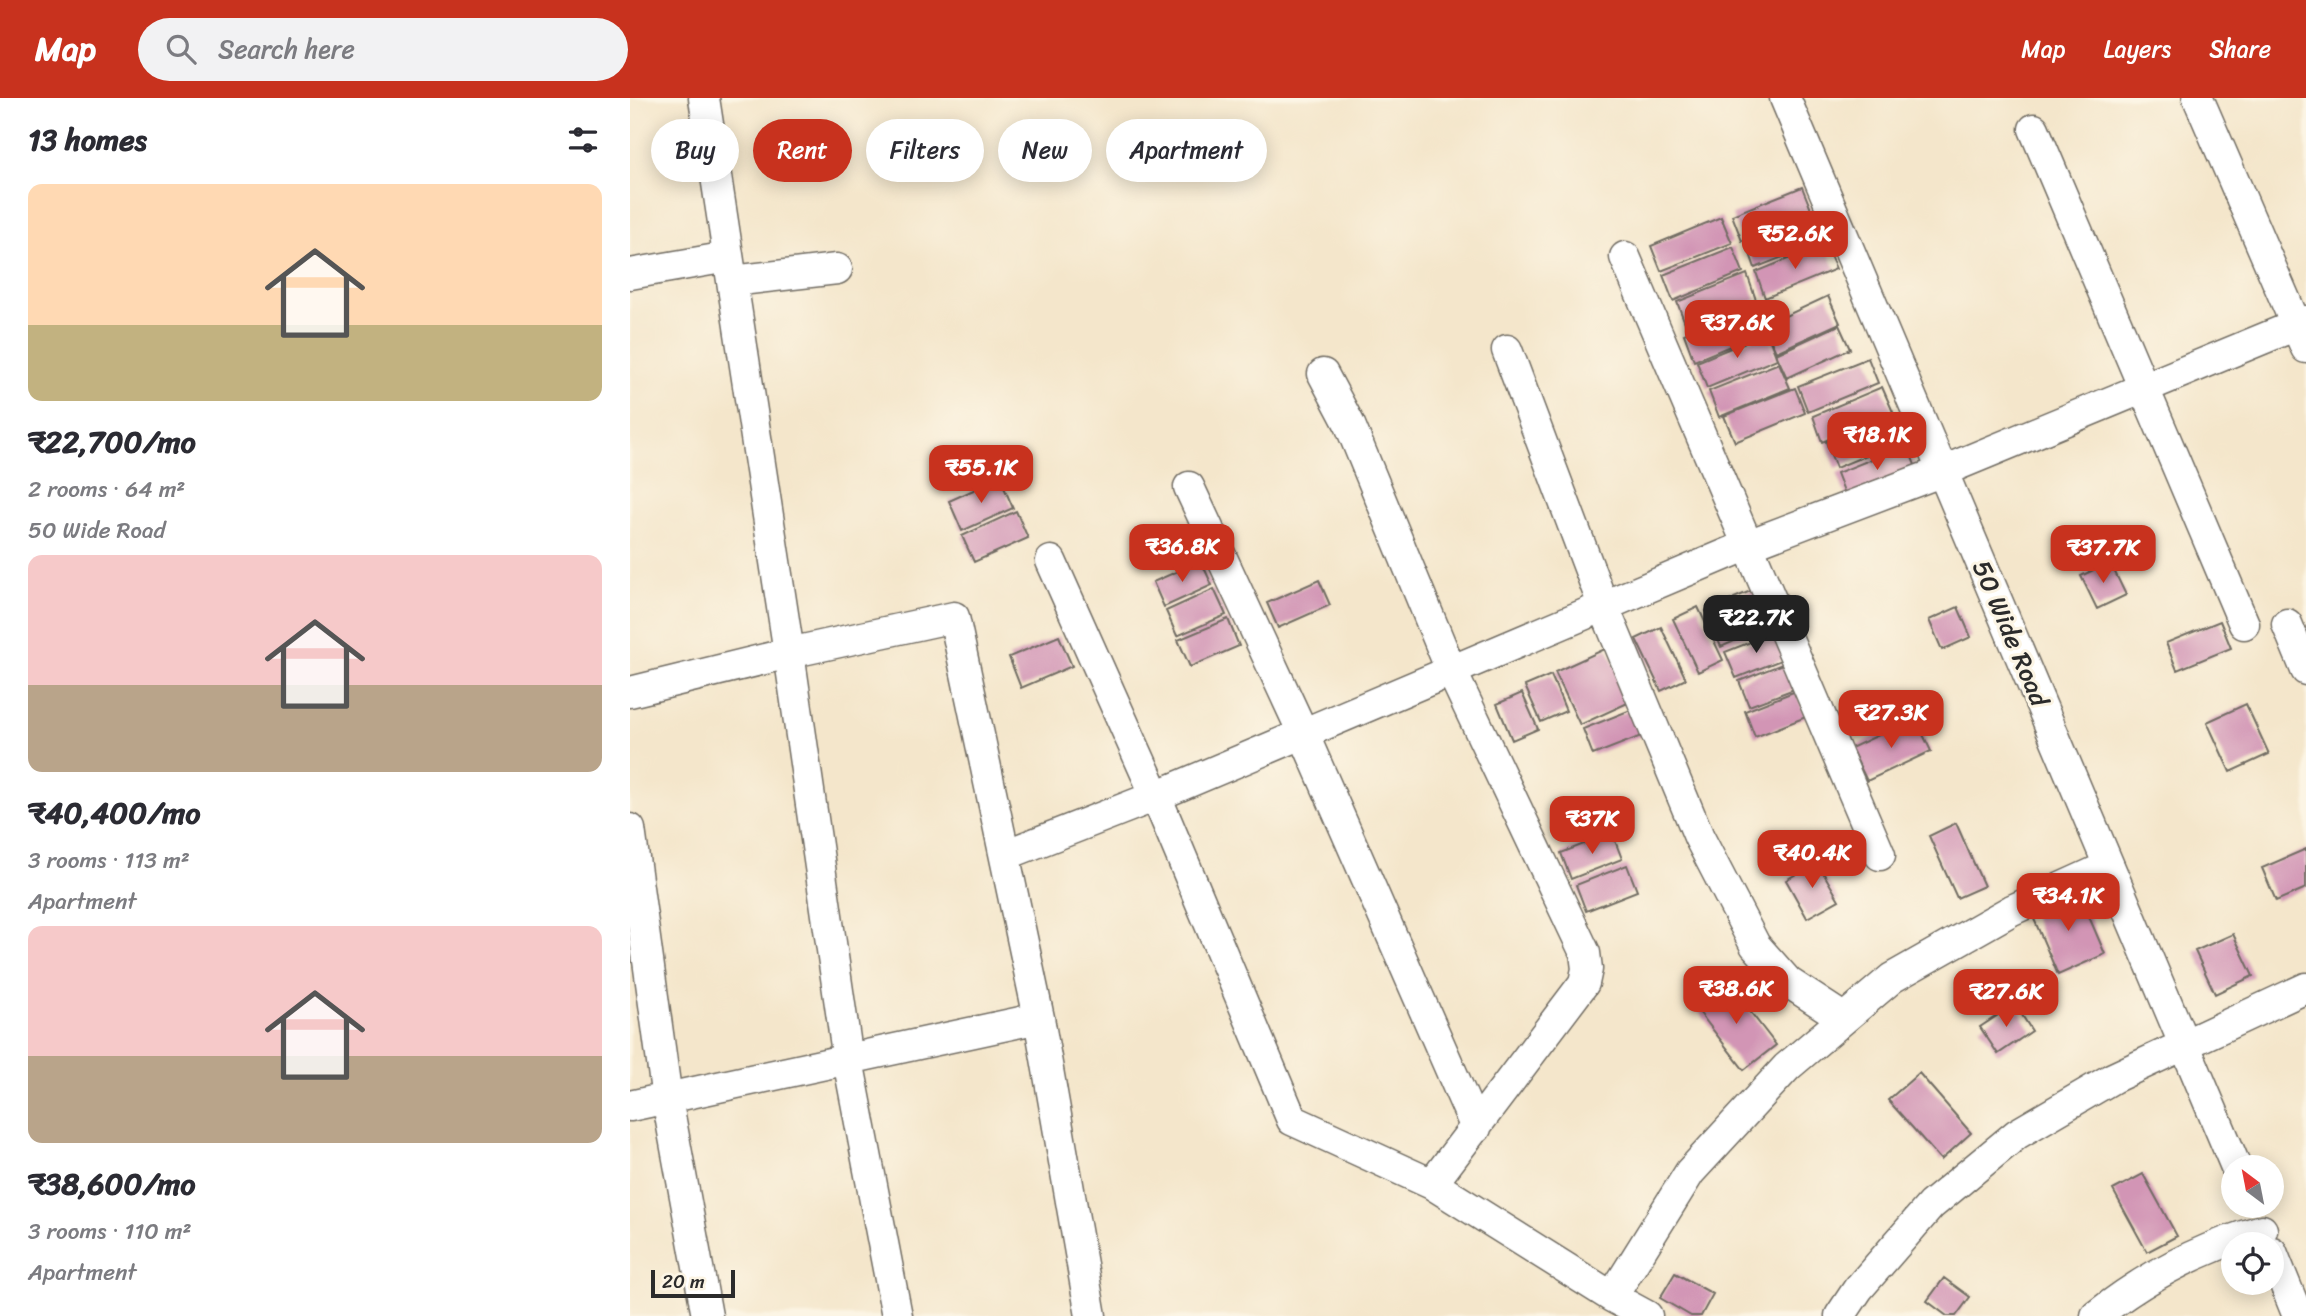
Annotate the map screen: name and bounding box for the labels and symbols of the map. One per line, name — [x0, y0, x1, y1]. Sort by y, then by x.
pin: ₹52.6K — [1738, 212, 1852, 271]
pin: ₹37.6K — [1680, 300, 1794, 360]
pin: ₹18.1K — [1820, 412, 1934, 472]
pin: ₹55.1K — [924, 446, 1038, 505]
pin: ₹36.8K — [1125, 524, 1239, 584]
pin: ₹37.7K — [2046, 526, 2160, 585]
street label: 50 Wide Road — [1959, 552, 2063, 716]
pin: ₹22.7K — [1699, 596, 1813, 655]
pin: ₹27.3K — [1834, 690, 1948, 750]
pin: ₹37K — [1551, 796, 1633, 856]
pin: ₹40.4K — [1755, 830, 1869, 890]
pin: ₹34.1K — [2011, 874, 2125, 933]
pin: ₹38.6K — [1679, 967, 1793, 1026]
pin: ₹27.6K — [1949, 970, 2063, 1029]
north arrow — [2221, 1155, 2284, 1218]
scale bar — [651, 1267, 735, 1299]

